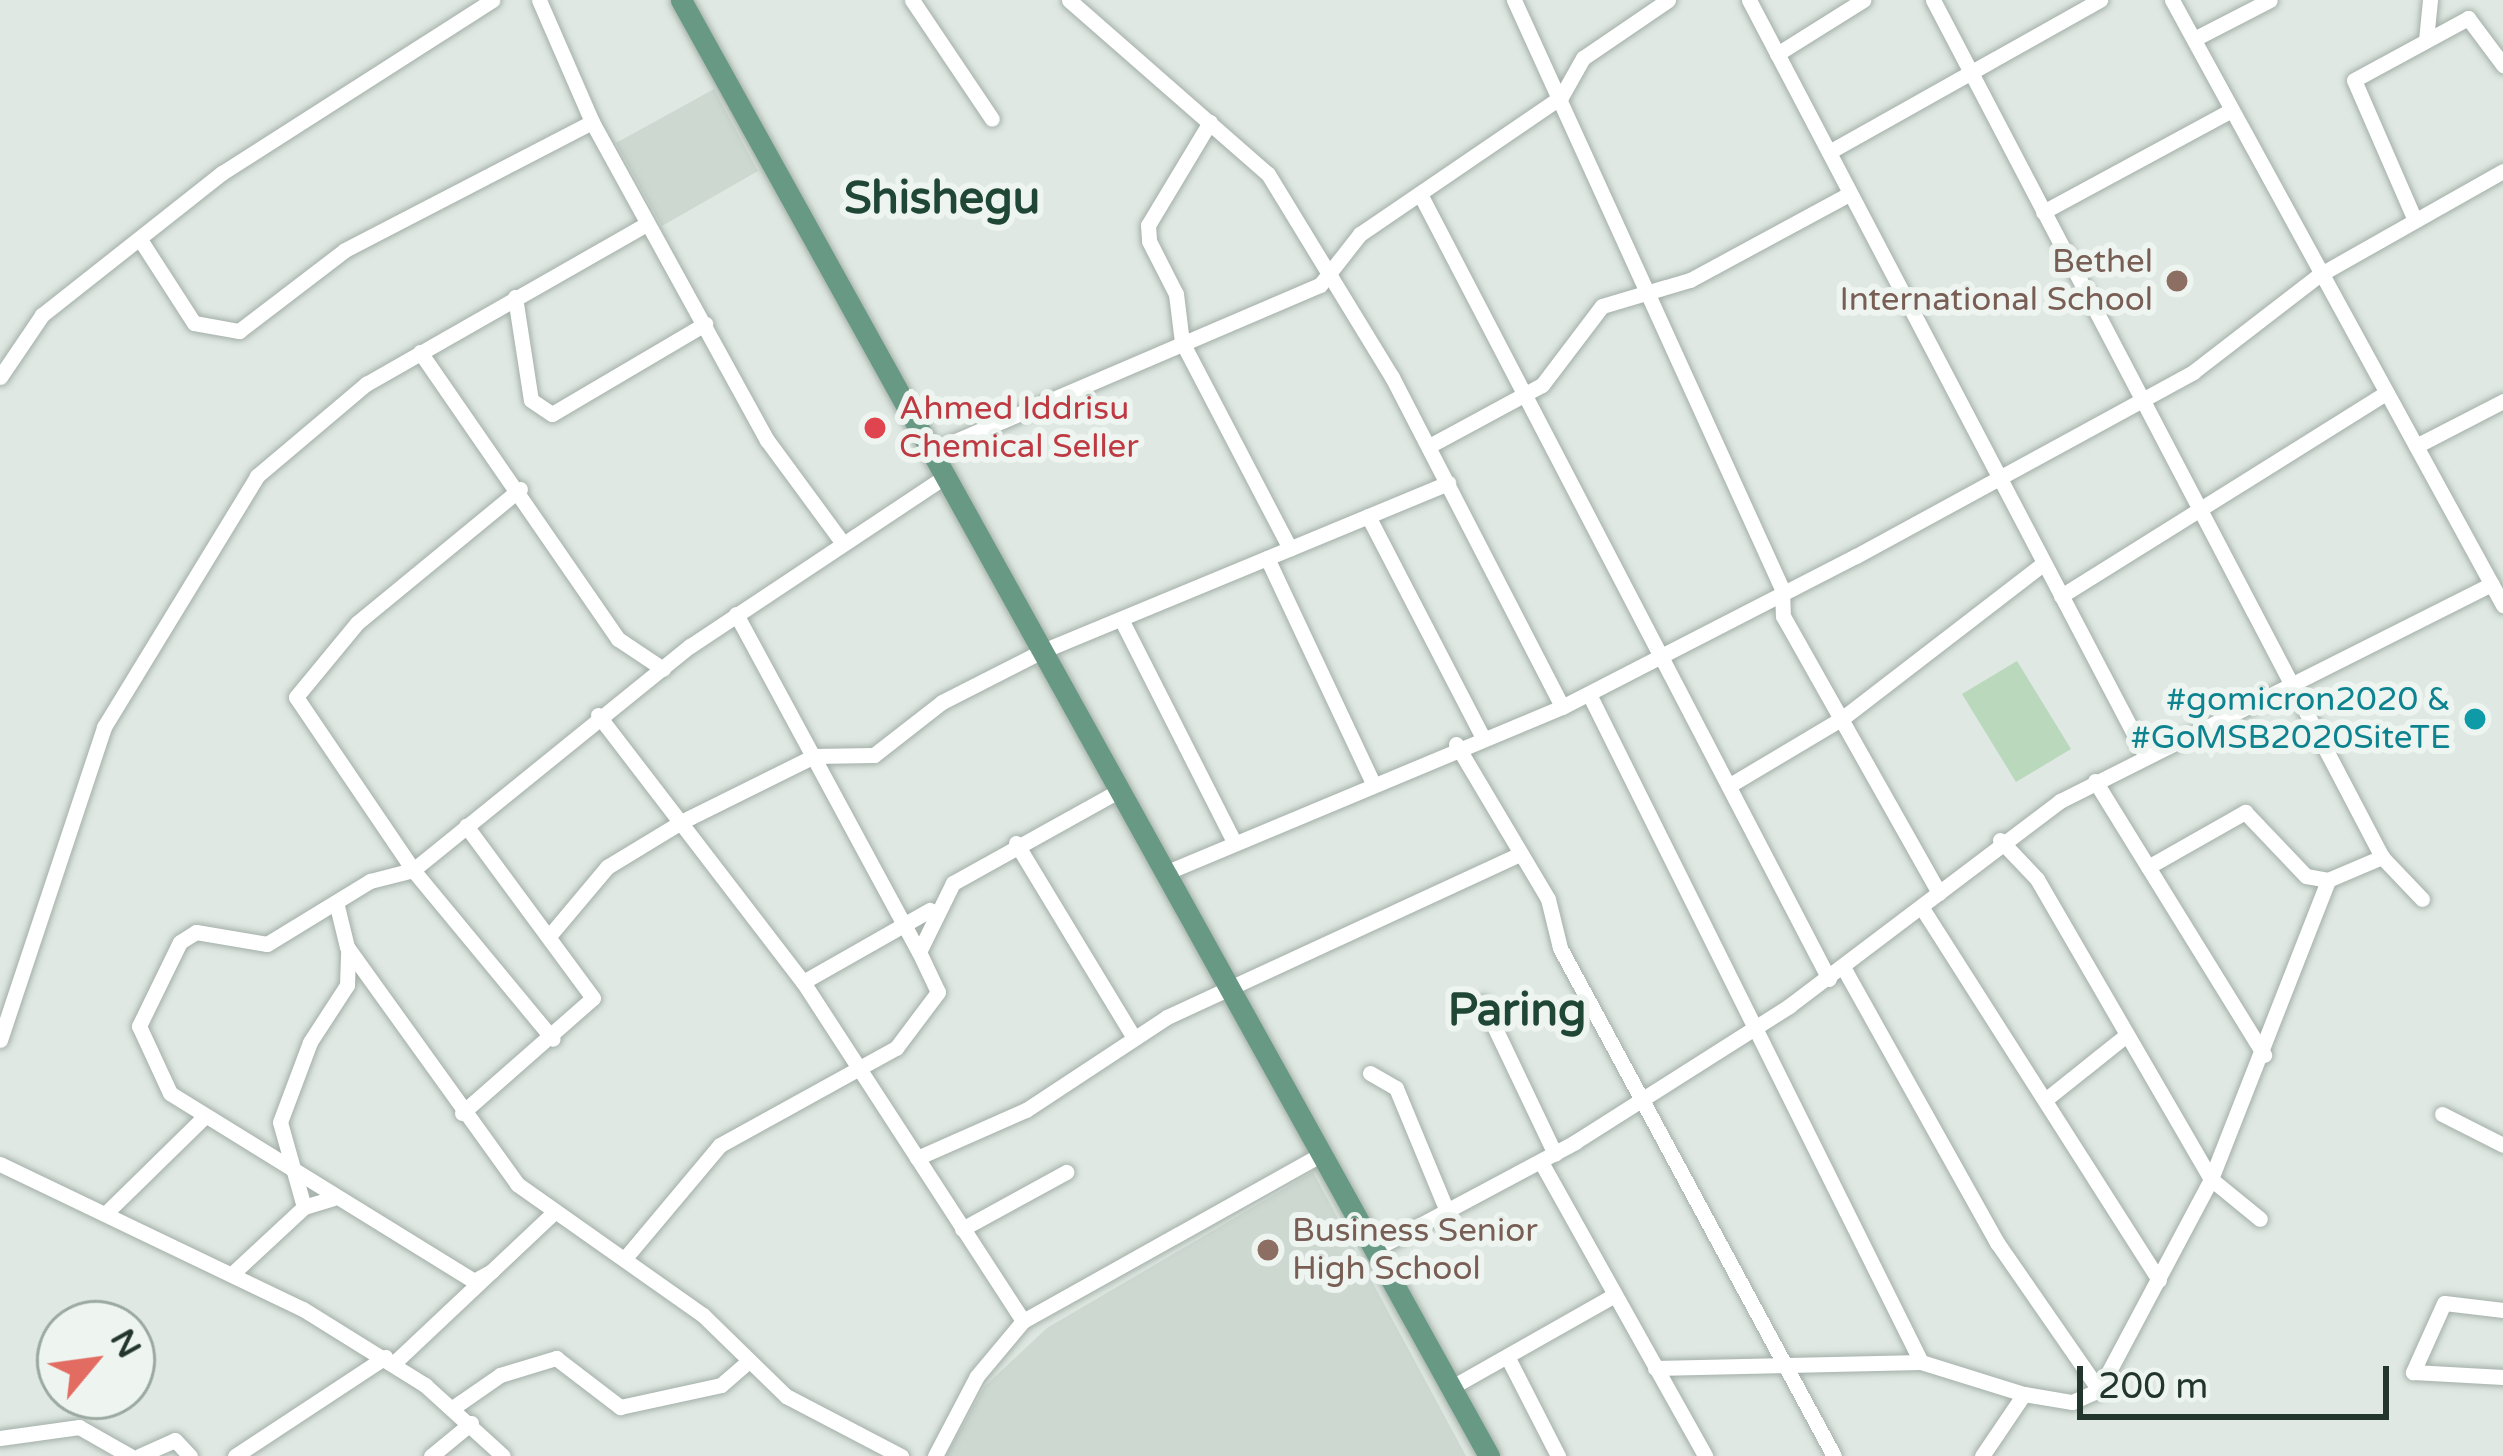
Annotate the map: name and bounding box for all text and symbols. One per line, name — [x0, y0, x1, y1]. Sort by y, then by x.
district label: Shishegu — [844, 173, 1040, 227]
place label: Bethel International School — [1840, 242, 2153, 320]
marker: Bethel International School — [2164, 268, 2190, 294]
place label: Ahmed Iddrisu Chemical Seller — [899, 389, 1139, 467]
marker: Ahmed Iddrisu Chemical Seller — [862, 415, 888, 441]
place label: #gomicron2020 & #GoMSB2020SiteTE — [2130, 680, 2451, 758]
marker: #gomicron2020 & #GoMSB2020SiteTE — [2462, 706, 2488, 732]
district label: Paring — [1448, 985, 1586, 1039]
place label: Business Senior High School — [1292, 1211, 1538, 1289]
marker: Business Senior High School — [1255, 1237, 1281, 1263]
north arrow — [36, 1300, 156, 1420]
text: N — [102, 1323, 149, 1365]
scale bar — [2083, 1342, 2395, 1416]
text: 200 m — [2098, 1365, 2208, 1408]

